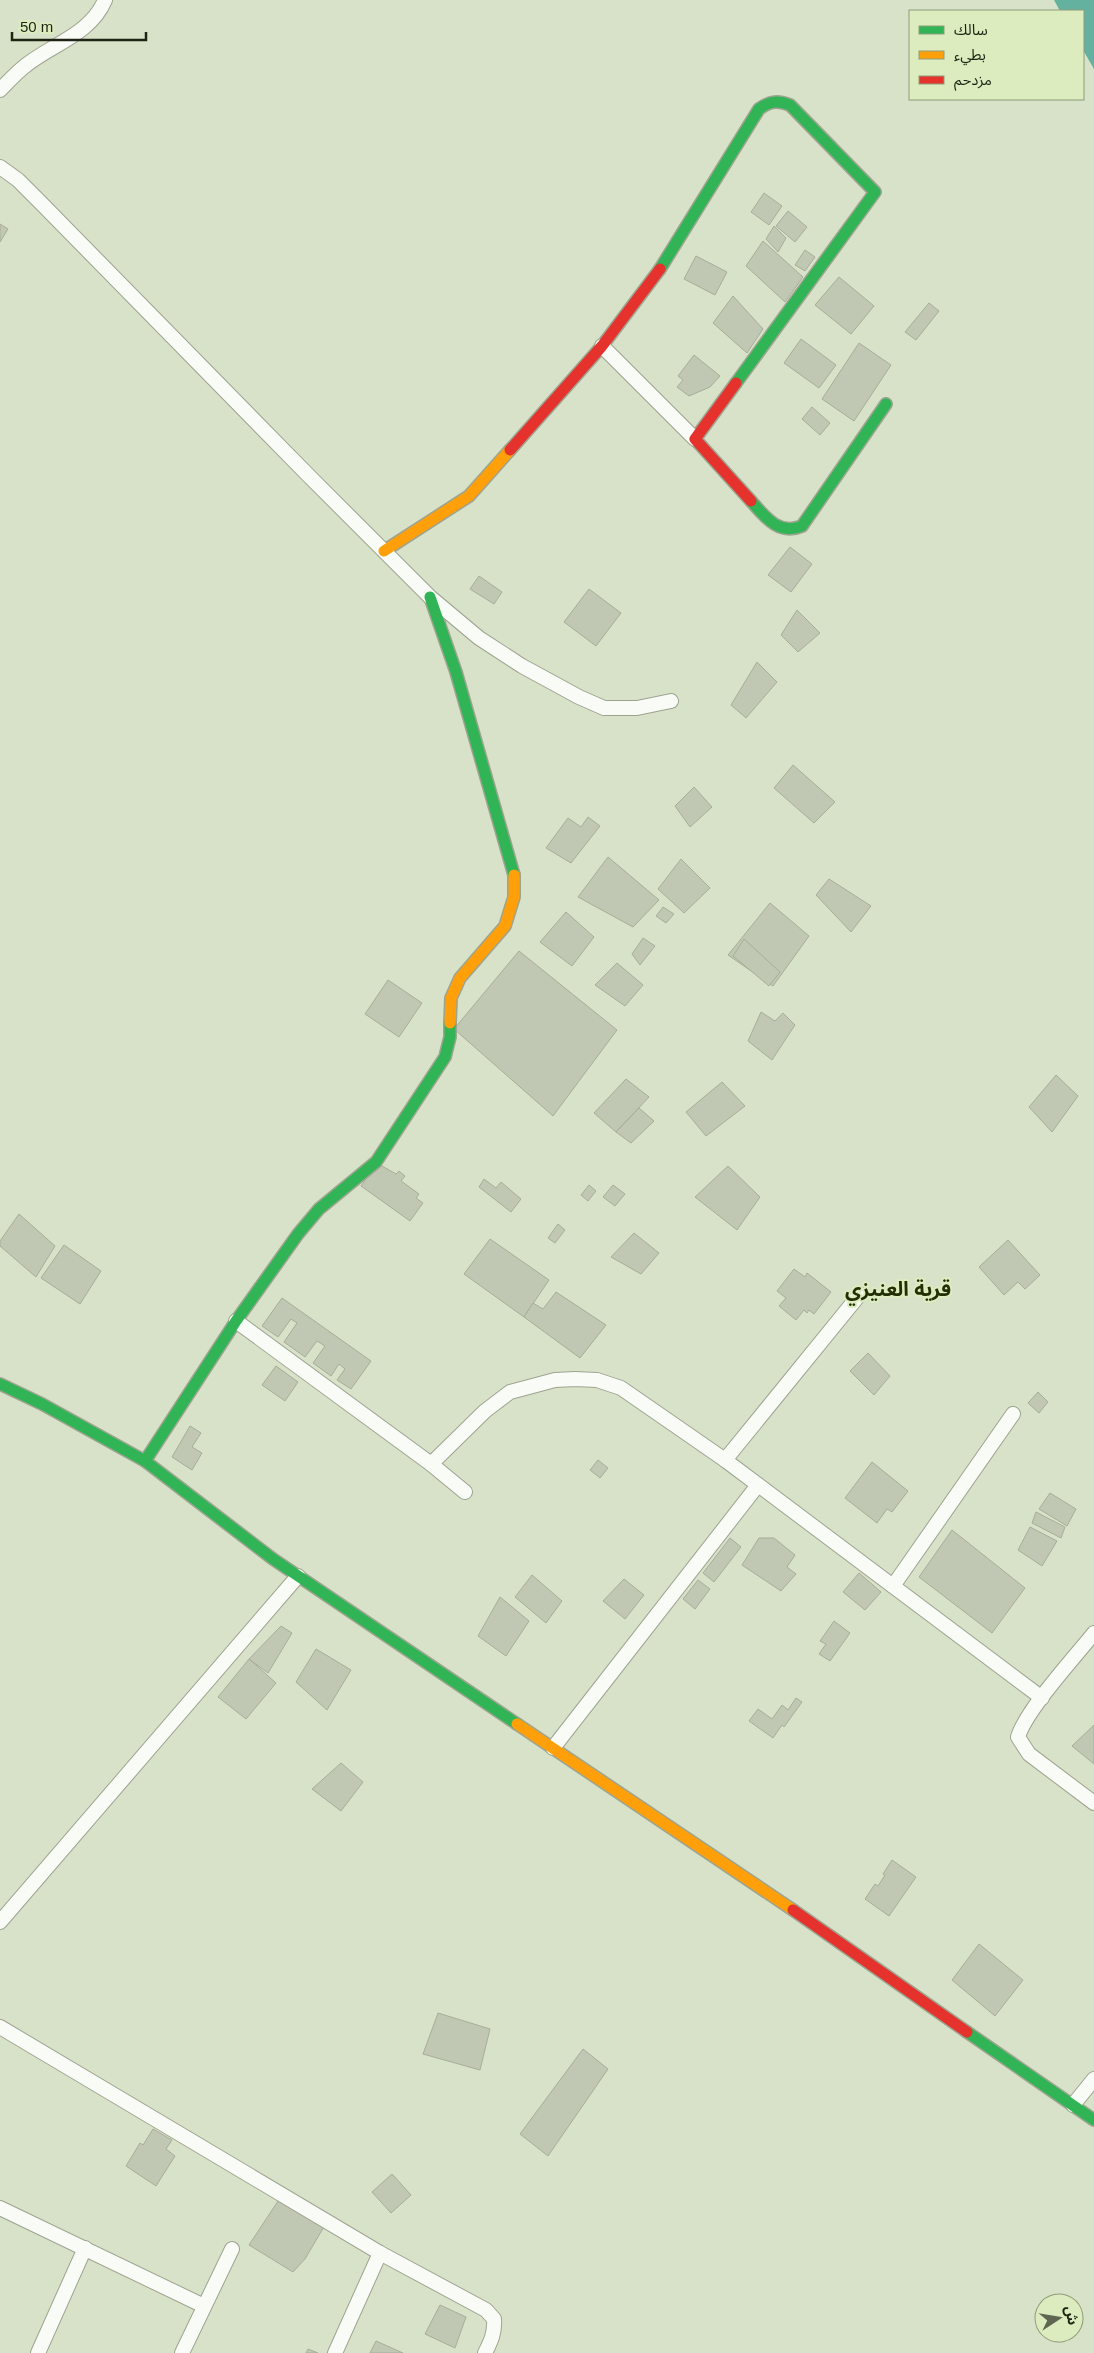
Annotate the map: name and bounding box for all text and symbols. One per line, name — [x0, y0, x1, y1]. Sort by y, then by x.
scale bar — [12, 10, 146, 42]
legend — [909, 10, 1084, 100]
text: 50 m — [20, 18, 53, 35]
text: سالك — [954, 21, 988, 38]
text: بطيء — [954, 46, 986, 66]
text: مزدحم — [954, 71, 992, 91]
district label: قرية العنيزي — [845, 1278, 951, 1306]
north arrow — [1034, 2293, 1084, 2343]
text: ش — [1062, 2304, 1082, 2326]

